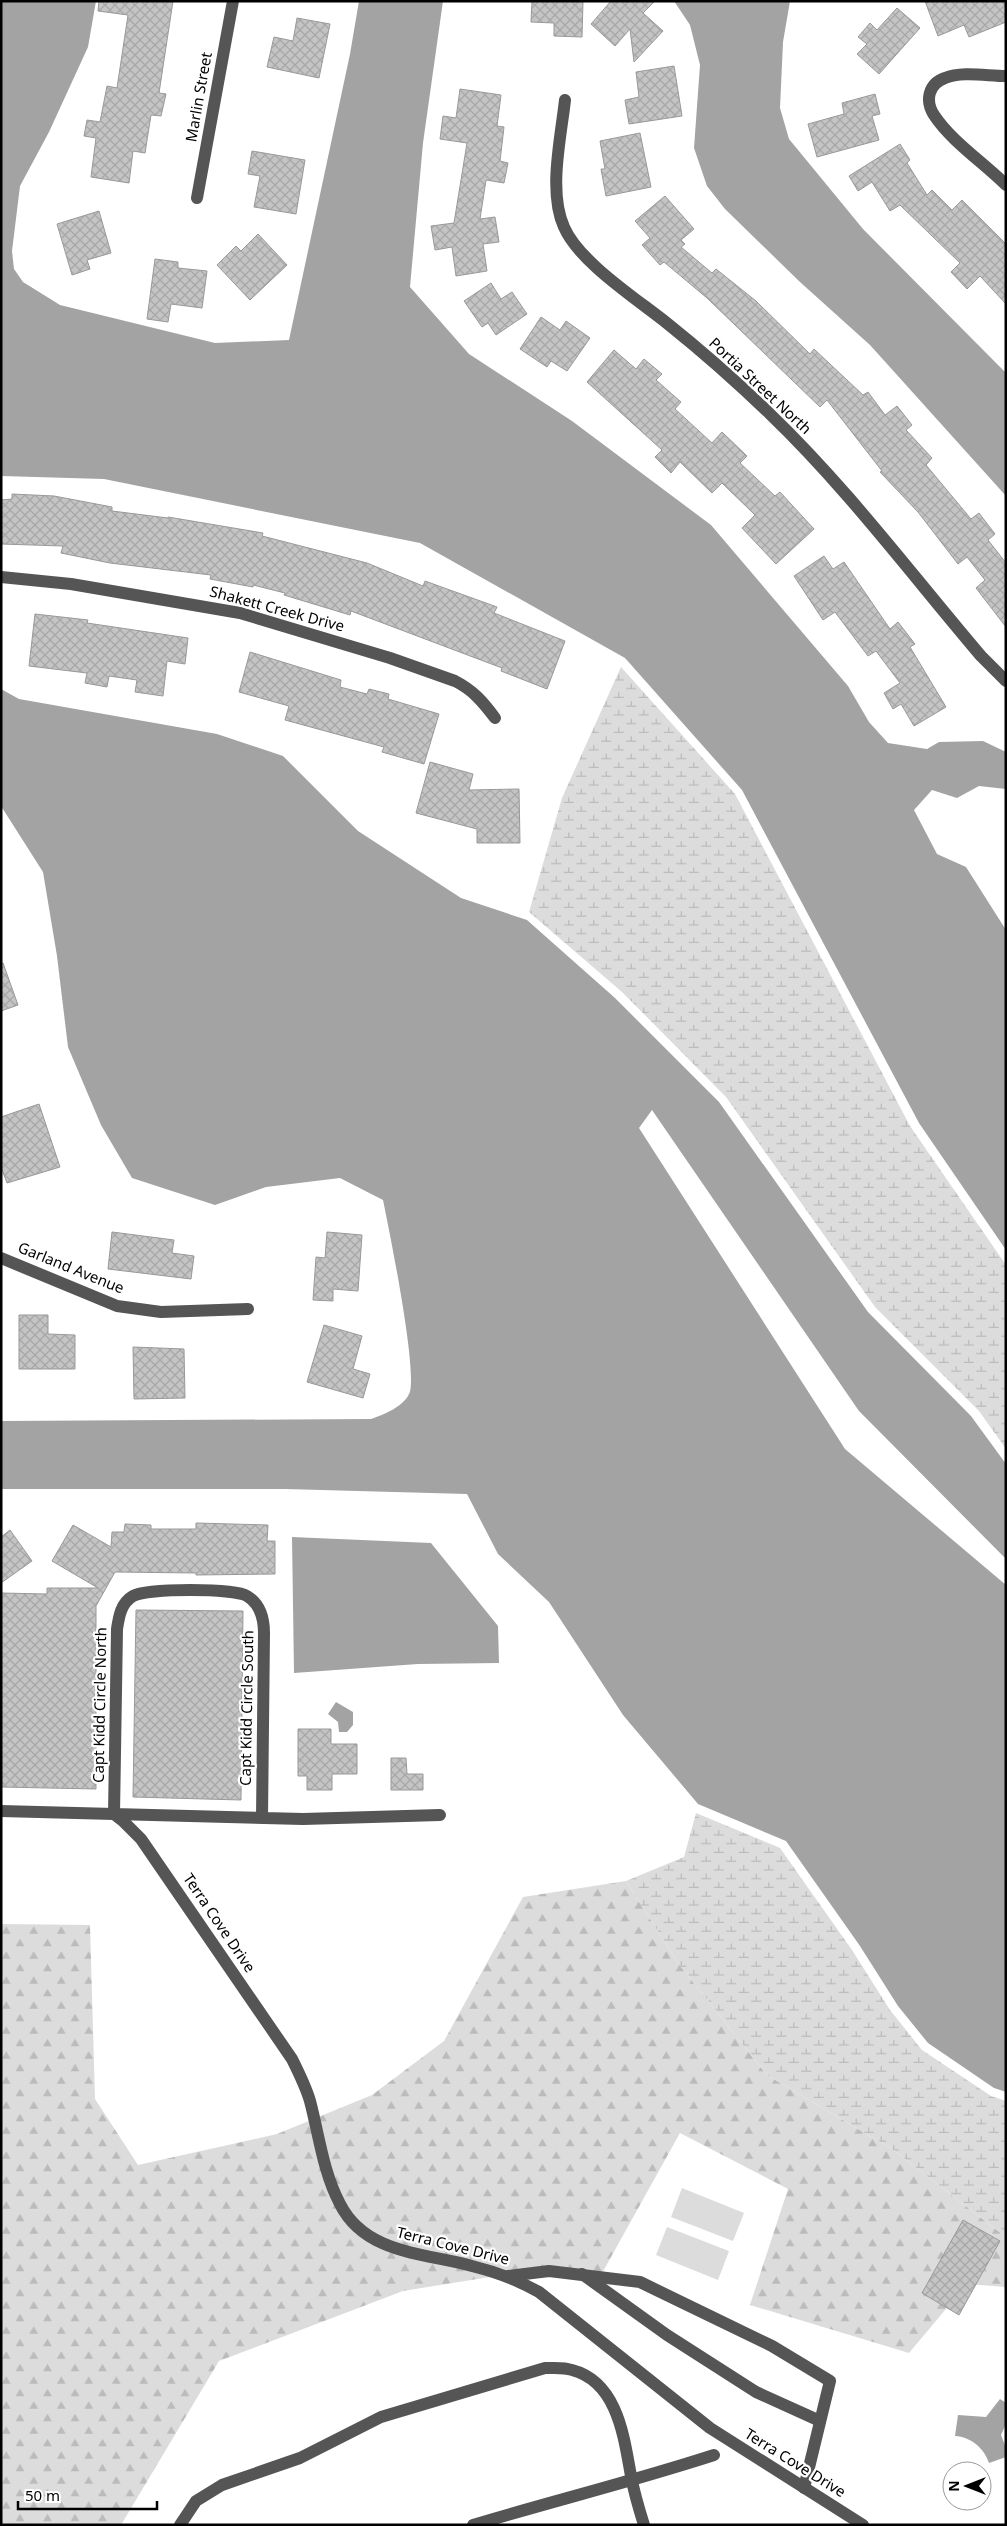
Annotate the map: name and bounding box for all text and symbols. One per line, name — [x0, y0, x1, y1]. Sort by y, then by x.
street label: Marlin Street — [180, 50, 216, 143]
street label: Portia Street North — [705, 333, 816, 438]
street label: Shakett Creek Drive — [208, 580, 347, 636]
street label: Garland Avenue — [15, 1237, 127, 1297]
street label: Capt Kidd Circle North — [88, 1627, 110, 1783]
street label: Capt Kidd Circle South — [235, 1630, 257, 1786]
street label: Terra Cove Drive — [179, 1869, 260, 1976]
street label: Terra Cove Drive — [395, 2221, 512, 2269]
street label: Terra Cove Drive — [741, 2423, 850, 2501]
north arrow — [942, 2461, 992, 2511]
scale bar — [18, 2478, 156, 2510]
text: N — [944, 2480, 963, 2492]
text: 50 m — [25, 2485, 60, 2505]

